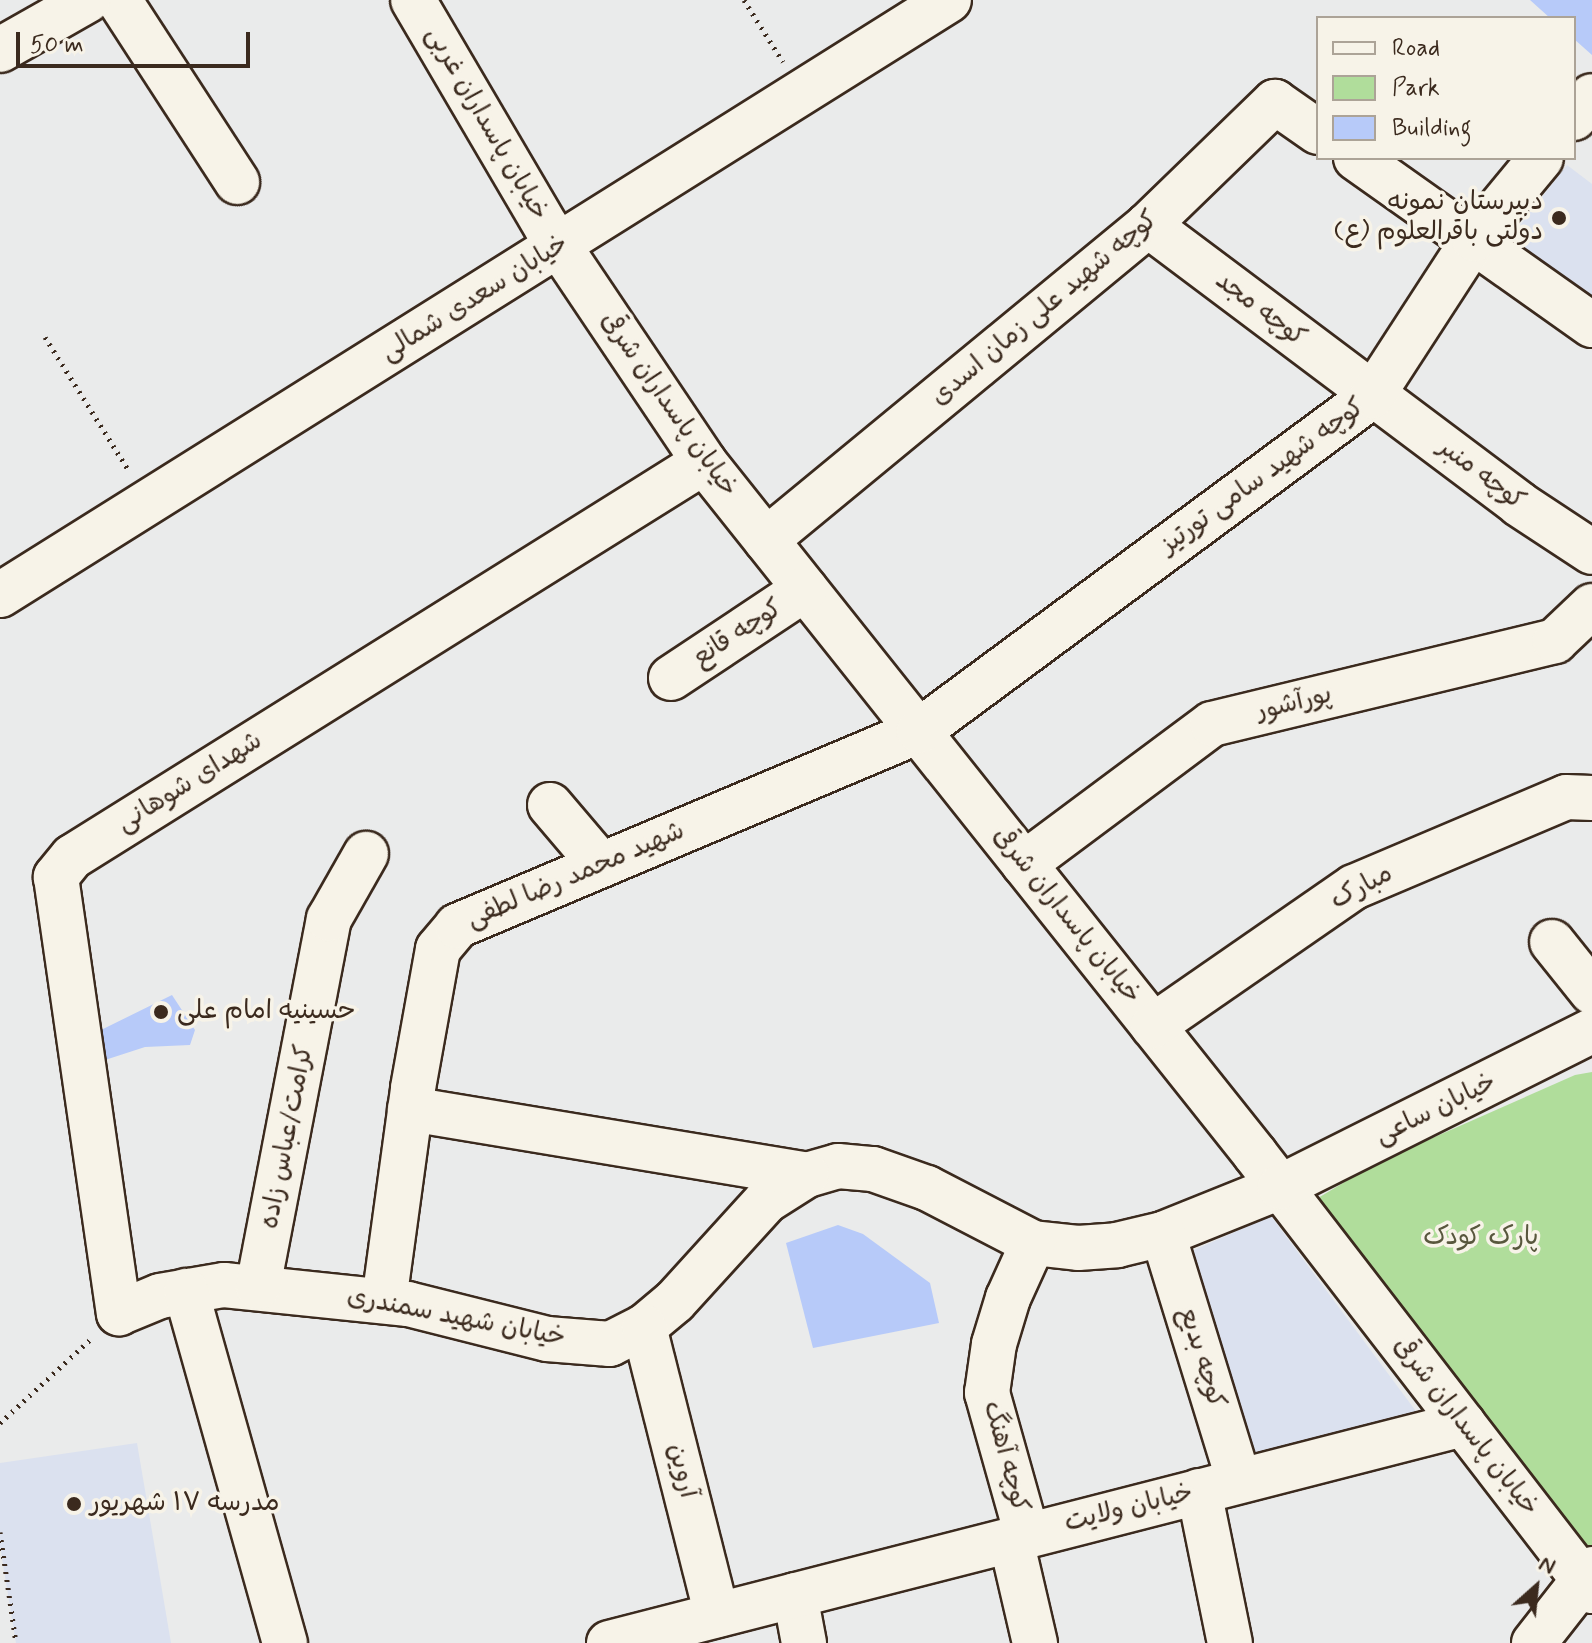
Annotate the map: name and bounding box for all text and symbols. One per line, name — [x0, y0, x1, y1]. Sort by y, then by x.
scale bar — [20, 16, 254, 66]
legend — [1316, 16, 1576, 160]
street label: خیابان پاسداران غربی — [418, 22, 554, 226]
text: 50 m — [30, 30, 84, 61]
text: Road — [1392, 33, 1440, 64]
text: Park — [1392, 73, 1440, 104]
text: Building — [1392, 113, 1472, 144]
place label: دبیرستان نمونه دولتی باقرالعلوم (ع) — [1334, 187, 1543, 248]
street label: کوچه شهید علی زمان اسدی — [925, 205, 1165, 413]
marker: دبیرستان نمونه دولتی باقرالعلوم (ع) — [1550, 209, 1568, 227]
street label: خیابان سعدی شمالی — [376, 229, 574, 369]
street label: کوچه مجد — [1209, 266, 1311, 354]
street label: خیابان پاسداران شرقی — [593, 307, 743, 503]
street label: کوچه شهید سامی تورتیز — [1155, 392, 1371, 562]
street label: کوچه منبر — [1432, 432, 1530, 518]
street label: کوچه قانع — [687, 593, 789, 675]
street label: پورآشور — [1253, 680, 1335, 728]
street label: شهدای شوهانی — [112, 726, 268, 840]
street label: شهید محمد رضا لطفی — [462, 816, 690, 936]
street label: خیابان پاسداران شرقی — [985, 821, 1147, 1011]
street label: مبارک — [1326, 859, 1398, 917]
place label: حسینیه امام علی — [177, 996, 356, 1028]
marker: حسینیه امام علی — [152, 1003, 170, 1021]
street label: کرامت/عباس زاده — [255, 1042, 321, 1232]
street label: خیابان ساعی — [1370, 1067, 1502, 1153]
park label: پارک کودک — [1423, 1222, 1539, 1254]
street label: خیابان شهید سمندری — [344, 1282, 568, 1354]
street label: کوچه بدیع — [1171, 1304, 1231, 1412]
street label: خیابان پاسداران شرقی — [1386, 1331, 1544, 1523]
street label: کوچه آهنگ — [975, 1398, 1035, 1516]
street label: آروین — [659, 1441, 703, 1501]
street label: خیابان ولایت — [1062, 1478, 1196, 1540]
place label: مدرسه ۱۷ شهریور — [90, 1488, 279, 1520]
marker: مدرسه ۱۷ شهریور — [65, 1495, 83, 1513]
north arrow — [1496, 1547, 1576, 1627]
text: N — [1534, 1550, 1560, 1581]

